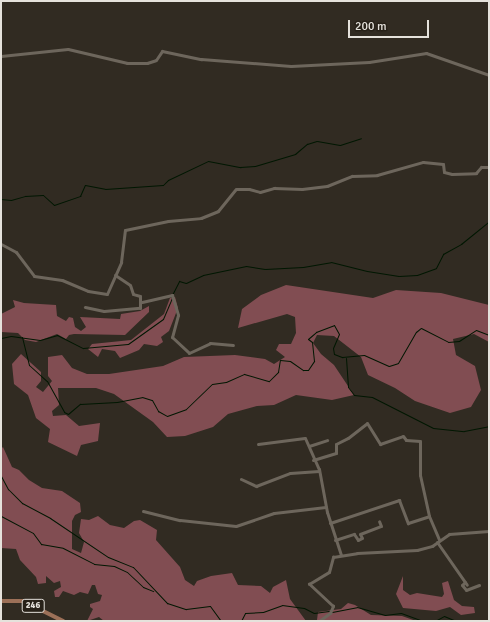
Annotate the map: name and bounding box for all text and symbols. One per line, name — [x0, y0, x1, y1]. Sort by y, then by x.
scale bar — [350, 12, 431, 38]
text: 200 m — [355, 19, 387, 34]
road number: 246 — [21, 599, 45, 613]

